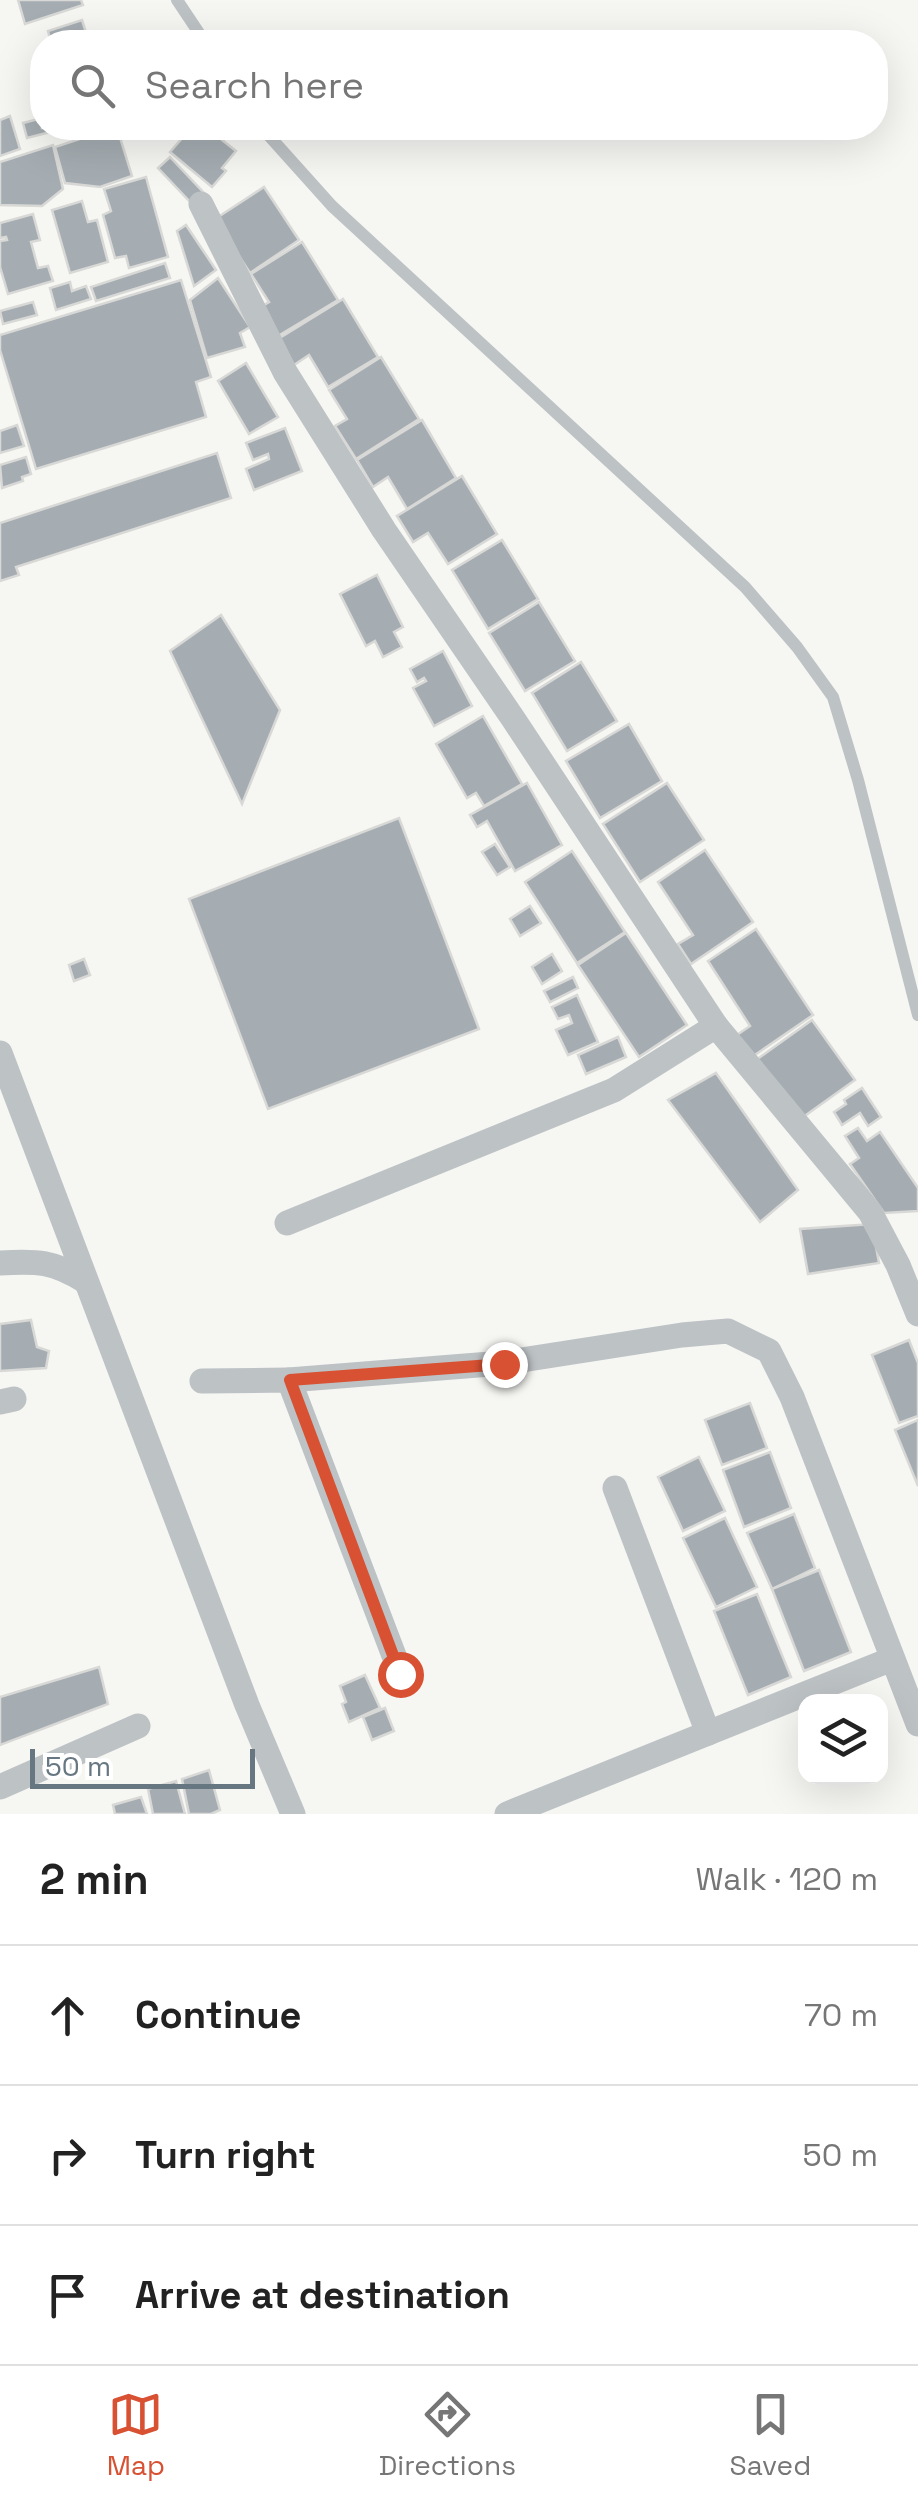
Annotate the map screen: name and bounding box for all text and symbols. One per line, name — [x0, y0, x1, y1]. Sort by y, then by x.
search box — [30, 30, 888, 140]
icon: search — [65, 58, 120, 113]
text: Search here — [145, 61, 364, 109]
route end — [482, 1342, 528, 1388]
route start — [378, 1652, 424, 1698]
map controls — [798, 1694, 888, 1784]
button: layers — [798, 1694, 888, 1784]
scale bar — [30, 1744, 255, 1788]
text: 50 m — [45, 1748, 111, 1784]
text: 2 min — [40, 1853, 149, 1906]
text: Walk · 120 m — [696, 1859, 878, 1899]
icon: ahead — [40, 1988, 95, 2043]
text: Continue — [135, 1991, 301, 2039]
text: 70 m — [804, 1995, 878, 2035]
icon: right — [40, 2128, 95, 2183]
text: Turn right — [135, 2131, 316, 2179]
text: 50 m — [803, 2135, 878, 2175]
icon: arrive — [40, 2268, 95, 2323]
text: Arrive at destination — [135, 2271, 510, 2319]
tab: Map — [107, 2387, 165, 2483]
tab: Directions — [379, 2387, 516, 2483]
tab: Saved — [730, 2387, 811, 2483]

